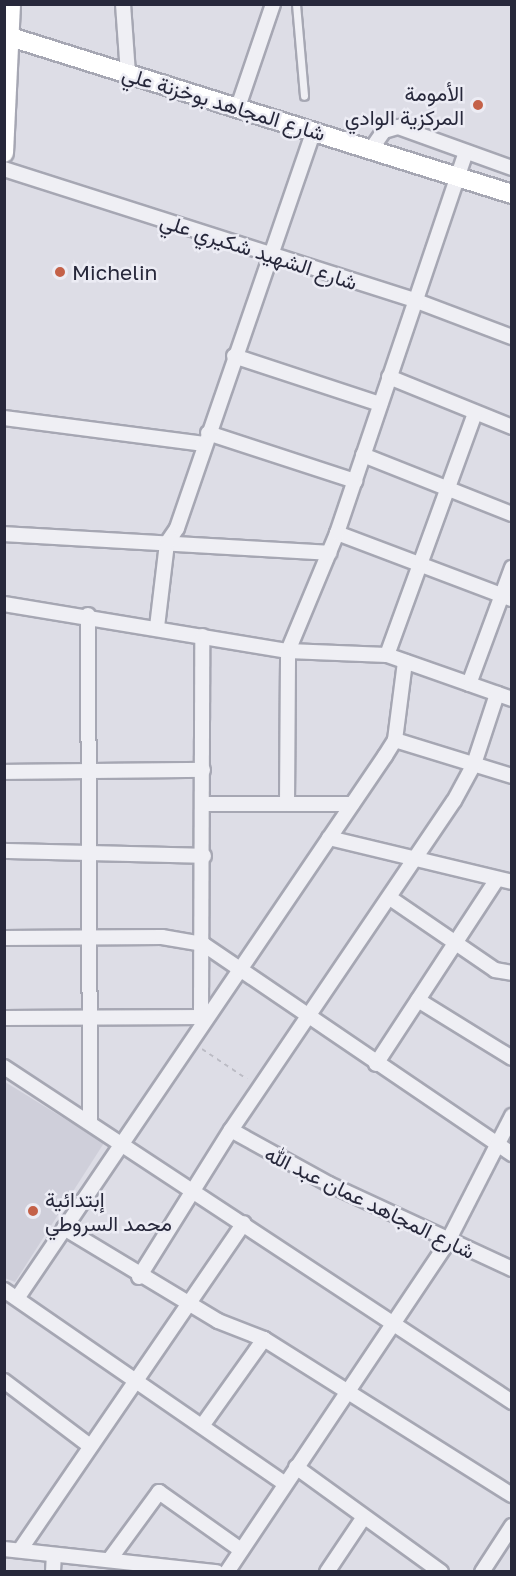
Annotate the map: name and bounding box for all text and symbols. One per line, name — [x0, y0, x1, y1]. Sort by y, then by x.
street label: شارع المجاهد بوخزنة علي — [119, 60, 329, 146]
place label: الأمومة المركزية الوادي — [345, 80, 464, 130]
marker: الأمومة المركزية الوادي — [469, 96, 487, 114]
street label: شارع الشهيد شكيري علي — [157, 207, 361, 295]
place label: Michelin — [72, 259, 157, 285]
marker: Michelin — [53, 265, 67, 279]
street label: شارع المجاهد عمان عبد الله — [261, 1140, 479, 1264]
place label: إبتدائية محمد السروطي — [45, 1186, 172, 1236]
marker: إبتدائية محمد السروطي — [26, 1204, 40, 1218]

